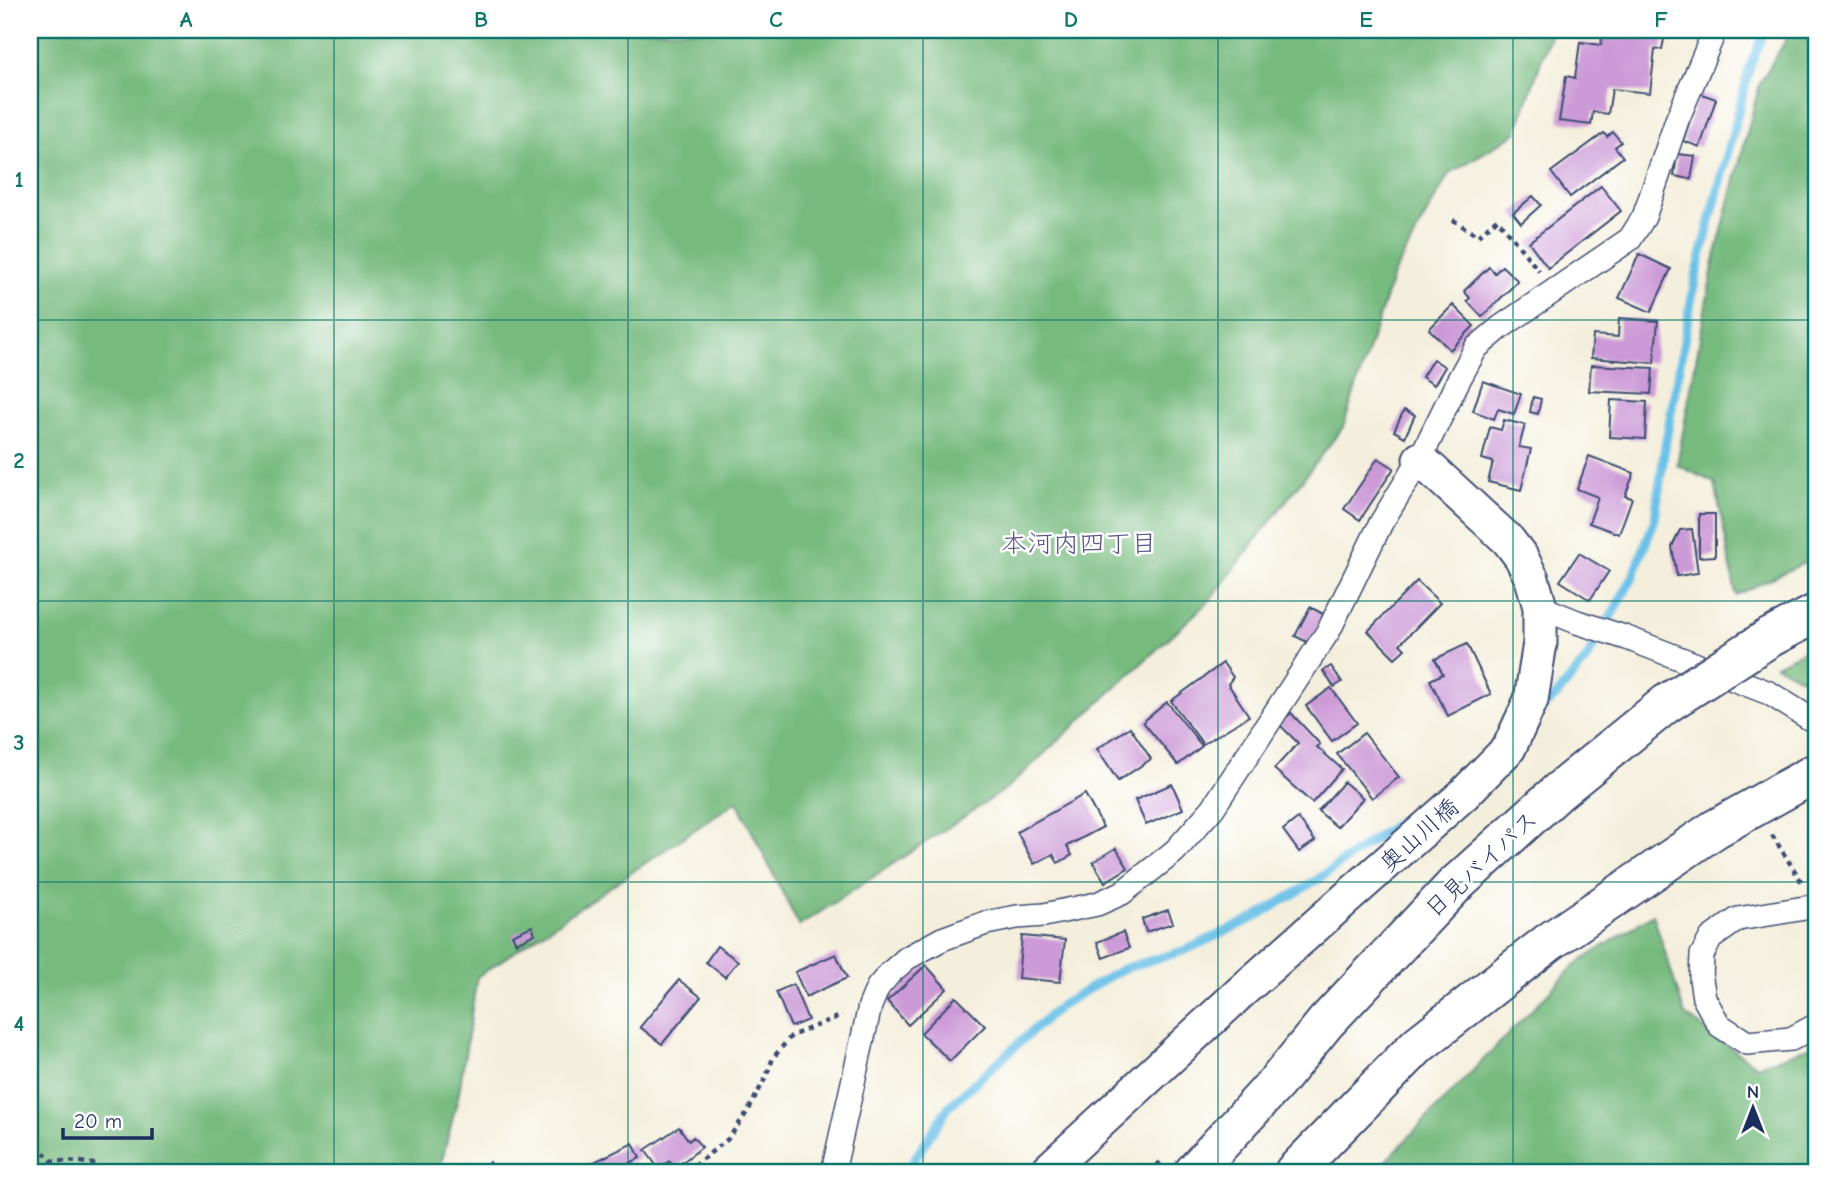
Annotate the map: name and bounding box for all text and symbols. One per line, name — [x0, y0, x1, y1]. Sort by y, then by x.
text: A — [180, 6, 193, 33]
text: B — [474, 6, 488, 33]
text: C — [769, 6, 783, 33]
text: D — [1064, 6, 1078, 33]
text: E — [1359, 6, 1373, 33]
text: F — [1654, 6, 1668, 33]
text: 1 — [14, 166, 24, 193]
text: 2 — [13, 447, 25, 474]
district label: 本河内四丁目 — [1001, 529, 1157, 559]
text: 3 — [13, 729, 25, 756]
street label: 奥山川橋 — [1374, 792, 1464, 878]
street label: 日見バイパス — [1419, 805, 1543, 923]
text: 4 — [14, 1010, 25, 1037]
north arrow — [1717, 1072, 1787, 1142]
text: N — [1747, 1081, 1759, 1103]
scale bar — [63, 1097, 152, 1141]
text: 20 m — [74, 1109, 122, 1133]

